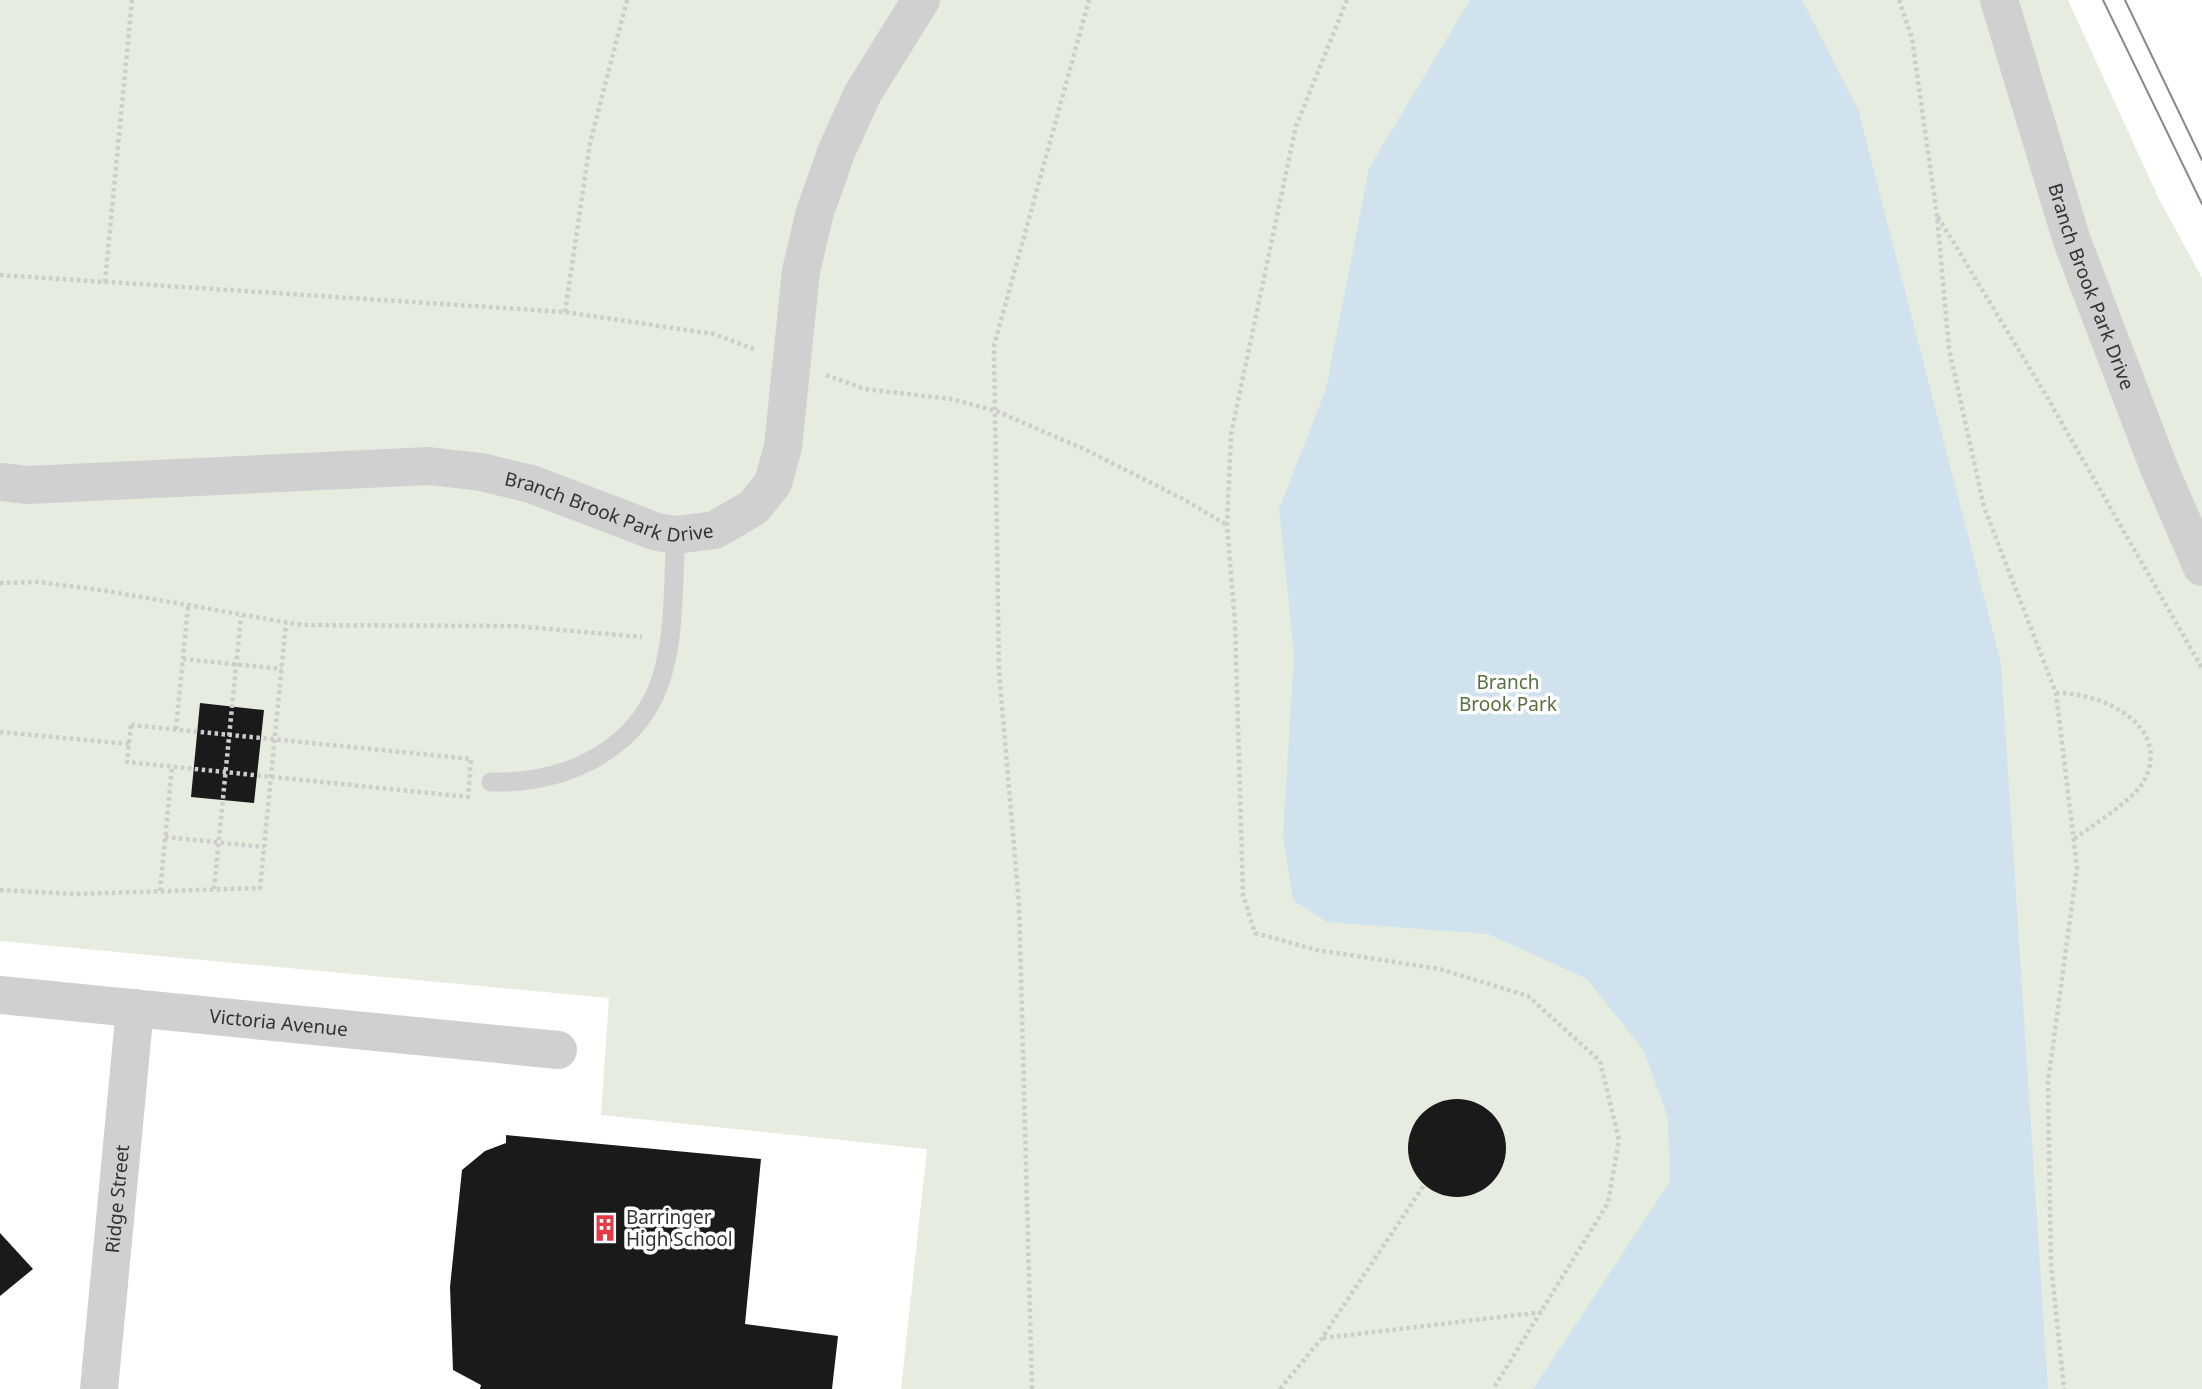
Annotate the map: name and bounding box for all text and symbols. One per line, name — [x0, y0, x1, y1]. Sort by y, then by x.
street label: Branch Brook Park Drive — [2042, 180, 2141, 393]
street label: Branch Brook Park Drive — [502, 465, 715, 549]
park label: Branch Brook Park — [1459, 669, 1557, 717]
street label: Victoria Avenue — [208, 1003, 349, 1042]
street label: Ridge Street — [99, 1143, 135, 1254]
place label: Barringer High School — [626, 1204, 733, 1252]
building icon: Barringer High School — [590, 1213, 620, 1243]

